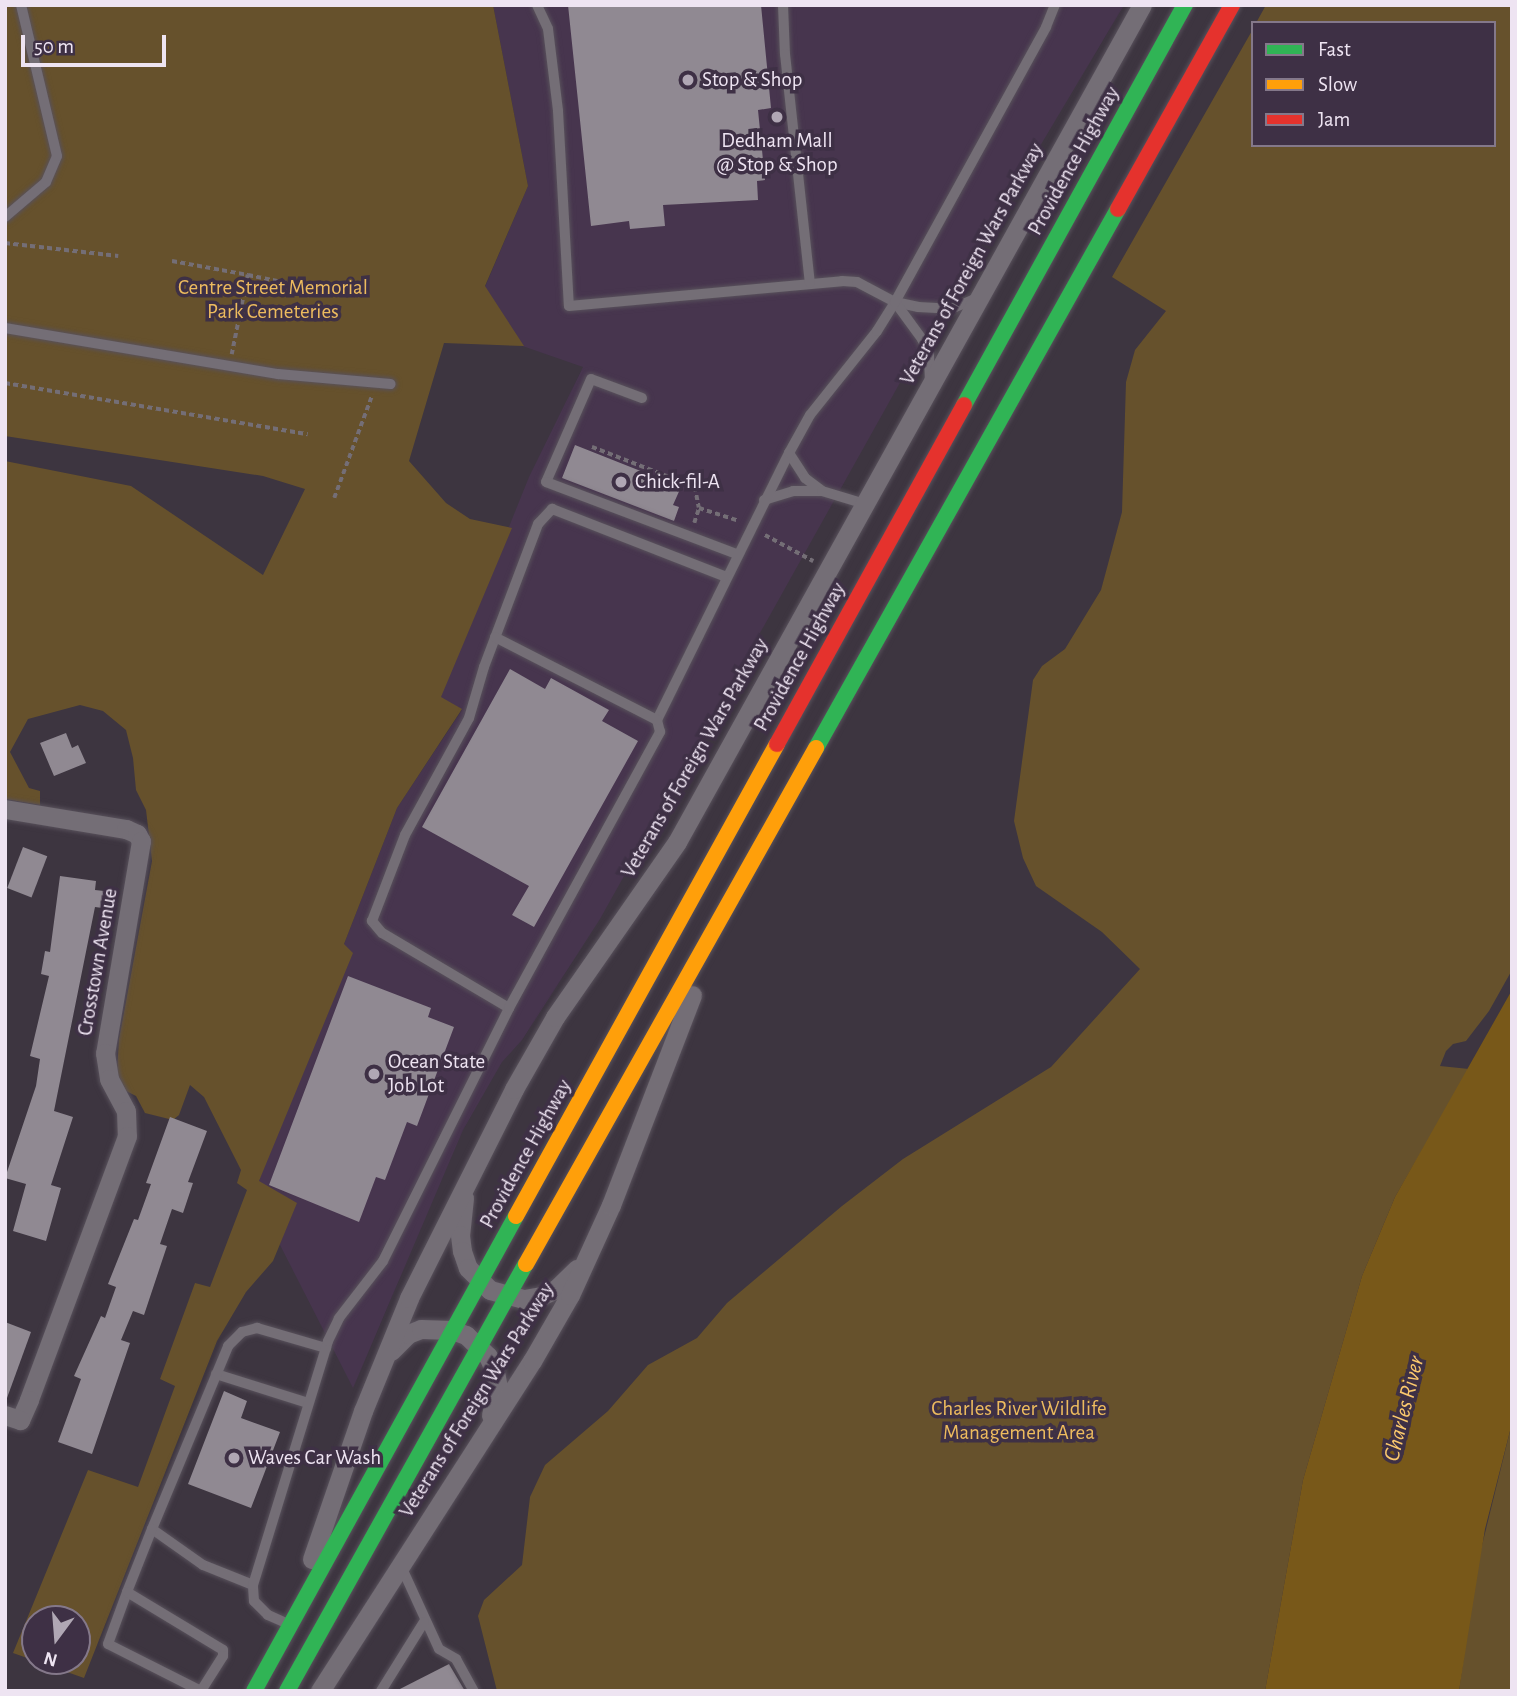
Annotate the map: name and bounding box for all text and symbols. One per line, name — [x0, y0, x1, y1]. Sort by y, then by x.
scale bar — [24, 21, 170, 65]
legend — [1251, 21, 1496, 147]
text: 50 m — [34, 36, 74, 57]
text: Fast — [1318, 39, 1351, 60]
place label: Stop & Shop — [702, 67, 802, 93]
marker: Stop & Shop — [680, 72, 696, 88]
text: Slow — [1318, 74, 1357, 95]
street label: Providence Highway — [1023, 82, 1125, 240]
marker: Dedham Mall @ Stop & Shop — [769, 109, 785, 125]
text: Jam — [1318, 109, 1350, 130]
place label: Dedham Mall @ Stop & Shop — [716, 128, 838, 178]
street label: Veterans of Foreign Wars Parkway — [895, 139, 1049, 389]
park label: Centre Street Memorial Park Cemeteries — [178, 275, 368, 325]
place label: Chick-fil-A — [635, 469, 720, 495]
marker: Chick-fil-A — [613, 474, 629, 490]
street label: Providence Highway — [749, 578, 851, 736]
street label: Veterans of Foreign Wars Parkway — [616, 634, 774, 882]
street label: Crosstown Avenue — [73, 886, 123, 1038]
place label: Ocean State Job Lot — [388, 1049, 485, 1099]
marker: Ocean State Job Lot — [366, 1066, 382, 1082]
street label: Providence Highway — [475, 1075, 577, 1233]
street label: Veterans of Foreign Wars Parkway — [394, 1278, 560, 1522]
water label: Charles River — [1379, 1354, 1431, 1464]
park label: Charles River Wildlife Management Area — [931, 1396, 1107, 1446]
place label: Waves Car Wash — [248, 1445, 381, 1471]
marker: Waves Car Wash — [226, 1450, 242, 1466]
north arrow — [21, 1605, 91, 1675]
text: N — [42, 1648, 60, 1670]

